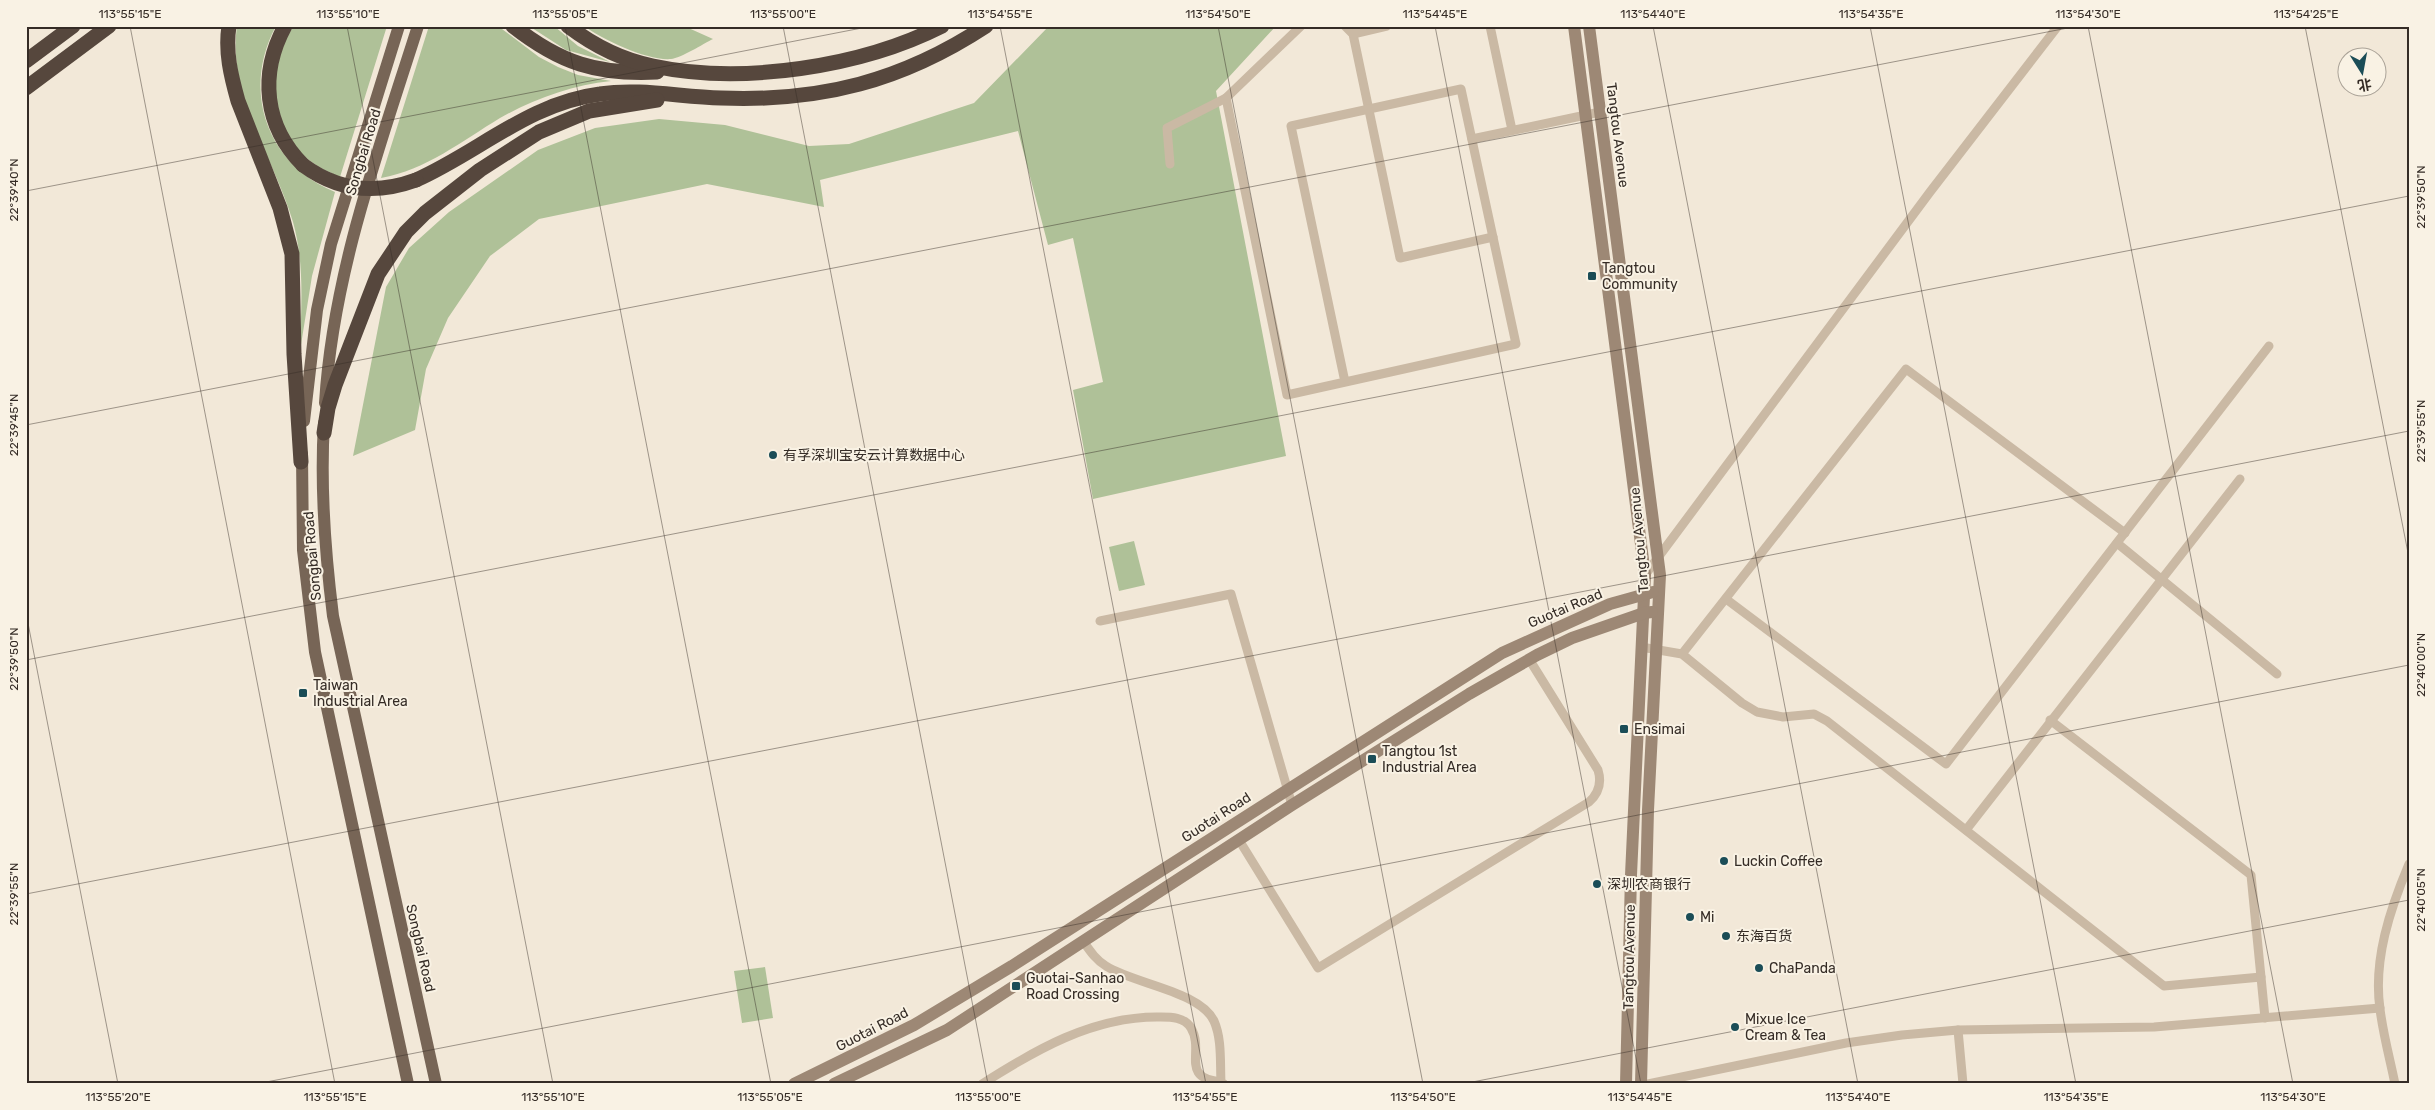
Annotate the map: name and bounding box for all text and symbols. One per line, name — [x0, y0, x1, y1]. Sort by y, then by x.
text: 113°55'15"E — [98, 7, 162, 21]
text: 113°55'10"E — [316, 7, 380, 21]
text: 113°55'05"E — [532, 7, 598, 21]
text: 113°55'00"E — [750, 7, 816, 21]
text: 113°54'55"E — [967, 7, 1033, 21]
text: 113°54'50"E — [1185, 7, 1251, 21]
text: 113°54'45"E — [1403, 7, 1467, 21]
text: 113°54'40"E — [1620, 7, 1686, 21]
text: 113°54'35"E — [1838, 7, 1904, 21]
text: 113°54'30"E — [2055, 7, 2121, 21]
text: 113°54'25"E — [2274, 7, 2339, 21]
north arrow — [2338, 48, 2388, 98]
text: 北 — [2356, 75, 2373, 94]
street label: Tangtou Avenue — [1603, 82, 1632, 189]
street label: Songbai Road — [342, 107, 385, 197]
text: 22°39'40"N — [7, 159, 21, 221]
text: 22°39'50"N — [2414, 165, 2428, 229]
place label: Tangtou Community — [1602, 260, 1678, 293]
marker: Tangtou Community — [1586, 270, 1598, 282]
text: 22°39'45"N — [7, 394, 21, 456]
text: 22°39'55"N — [2414, 400, 2428, 462]
place label: 有孚深圳宝安云计算数据中心 — [783, 447, 965, 464]
marker: 有孚深圳宝安云计算数据中心 — [767, 449, 779, 461]
street label: Tangtou Avenue — [1626, 487, 1653, 593]
street label: Songbai Road — [300, 511, 325, 601]
street label: Guotai Road — [1525, 585, 1605, 632]
text: 22°39'50"N — [7, 627, 21, 691]
text: 22°40'00"N — [2414, 633, 2428, 697]
place label: Taiwan Industrial Area — [313, 677, 408, 710]
marker: Taiwan Industrial Area — [297, 687, 309, 699]
place label: Ensimai — [1634, 721, 1685, 738]
marker: Ensimai — [1618, 723, 1630, 735]
place label: Tangtou 1st Industrial Area — [1382, 743, 1477, 776]
marker: Tangtou 1st Industrial Area — [1366, 753, 1378, 765]
street label: Guotai Road — [1178, 789, 1254, 846]
place label: Luckin Coffee — [1734, 853, 1823, 870]
marker: Luckin Coffee — [1718, 855, 1730, 867]
text: 22°39'55"N — [7, 863, 21, 925]
text: 22°40'05"N — [2414, 868, 2428, 932]
place label: 深圳农商银行 — [1607, 876, 1691, 893]
marker: 深圳农商银行 — [1591, 878, 1603, 890]
street label: Songbai Road — [402, 903, 439, 994]
street label: Tangtou Avenue — [1620, 904, 1639, 1010]
place label: Mi — [1700, 909, 1715, 926]
marker: Mi — [1684, 911, 1696, 923]
place label: 东海百货 — [1736, 928, 1792, 945]
marker: 东海百货 — [1720, 930, 1732, 942]
place label: ChaPanda — [1769, 960, 1836, 977]
marker: ChaPanda — [1753, 962, 1765, 974]
place label: Guotai-Sanhao Road Crossing — [1026, 970, 1124, 1003]
marker: Guotai-Sanhao Road Crossing — [1010, 980, 1022, 992]
street label: Guotai Road — [833, 1004, 911, 1055]
place label: Mixue Ice Cream & Tea — [1745, 1011, 1826, 1044]
marker: Mixue Ice Cream & Tea — [1729, 1021, 1741, 1033]
text: 113°55'20"E — [85, 1090, 151, 1104]
text: 113°55'15"E — [303, 1090, 367, 1104]
text: 113°55'10"E — [521, 1090, 585, 1104]
text: 113°55'05"E — [737, 1090, 803, 1104]
text: 113°55'00"E — [955, 1090, 1021, 1104]
text: 113°54'55"E — [1172, 1090, 1238, 1104]
text: 113°54'50"E — [1390, 1090, 1456, 1104]
text: 113°54'45"E — [1608, 1090, 1672, 1104]
text: 113°54'40"E — [1825, 1090, 1891, 1104]
text: 113°54'35"E — [2043, 1090, 2109, 1104]
text: 113°54'30"E — [2260, 1090, 2326, 1104]

